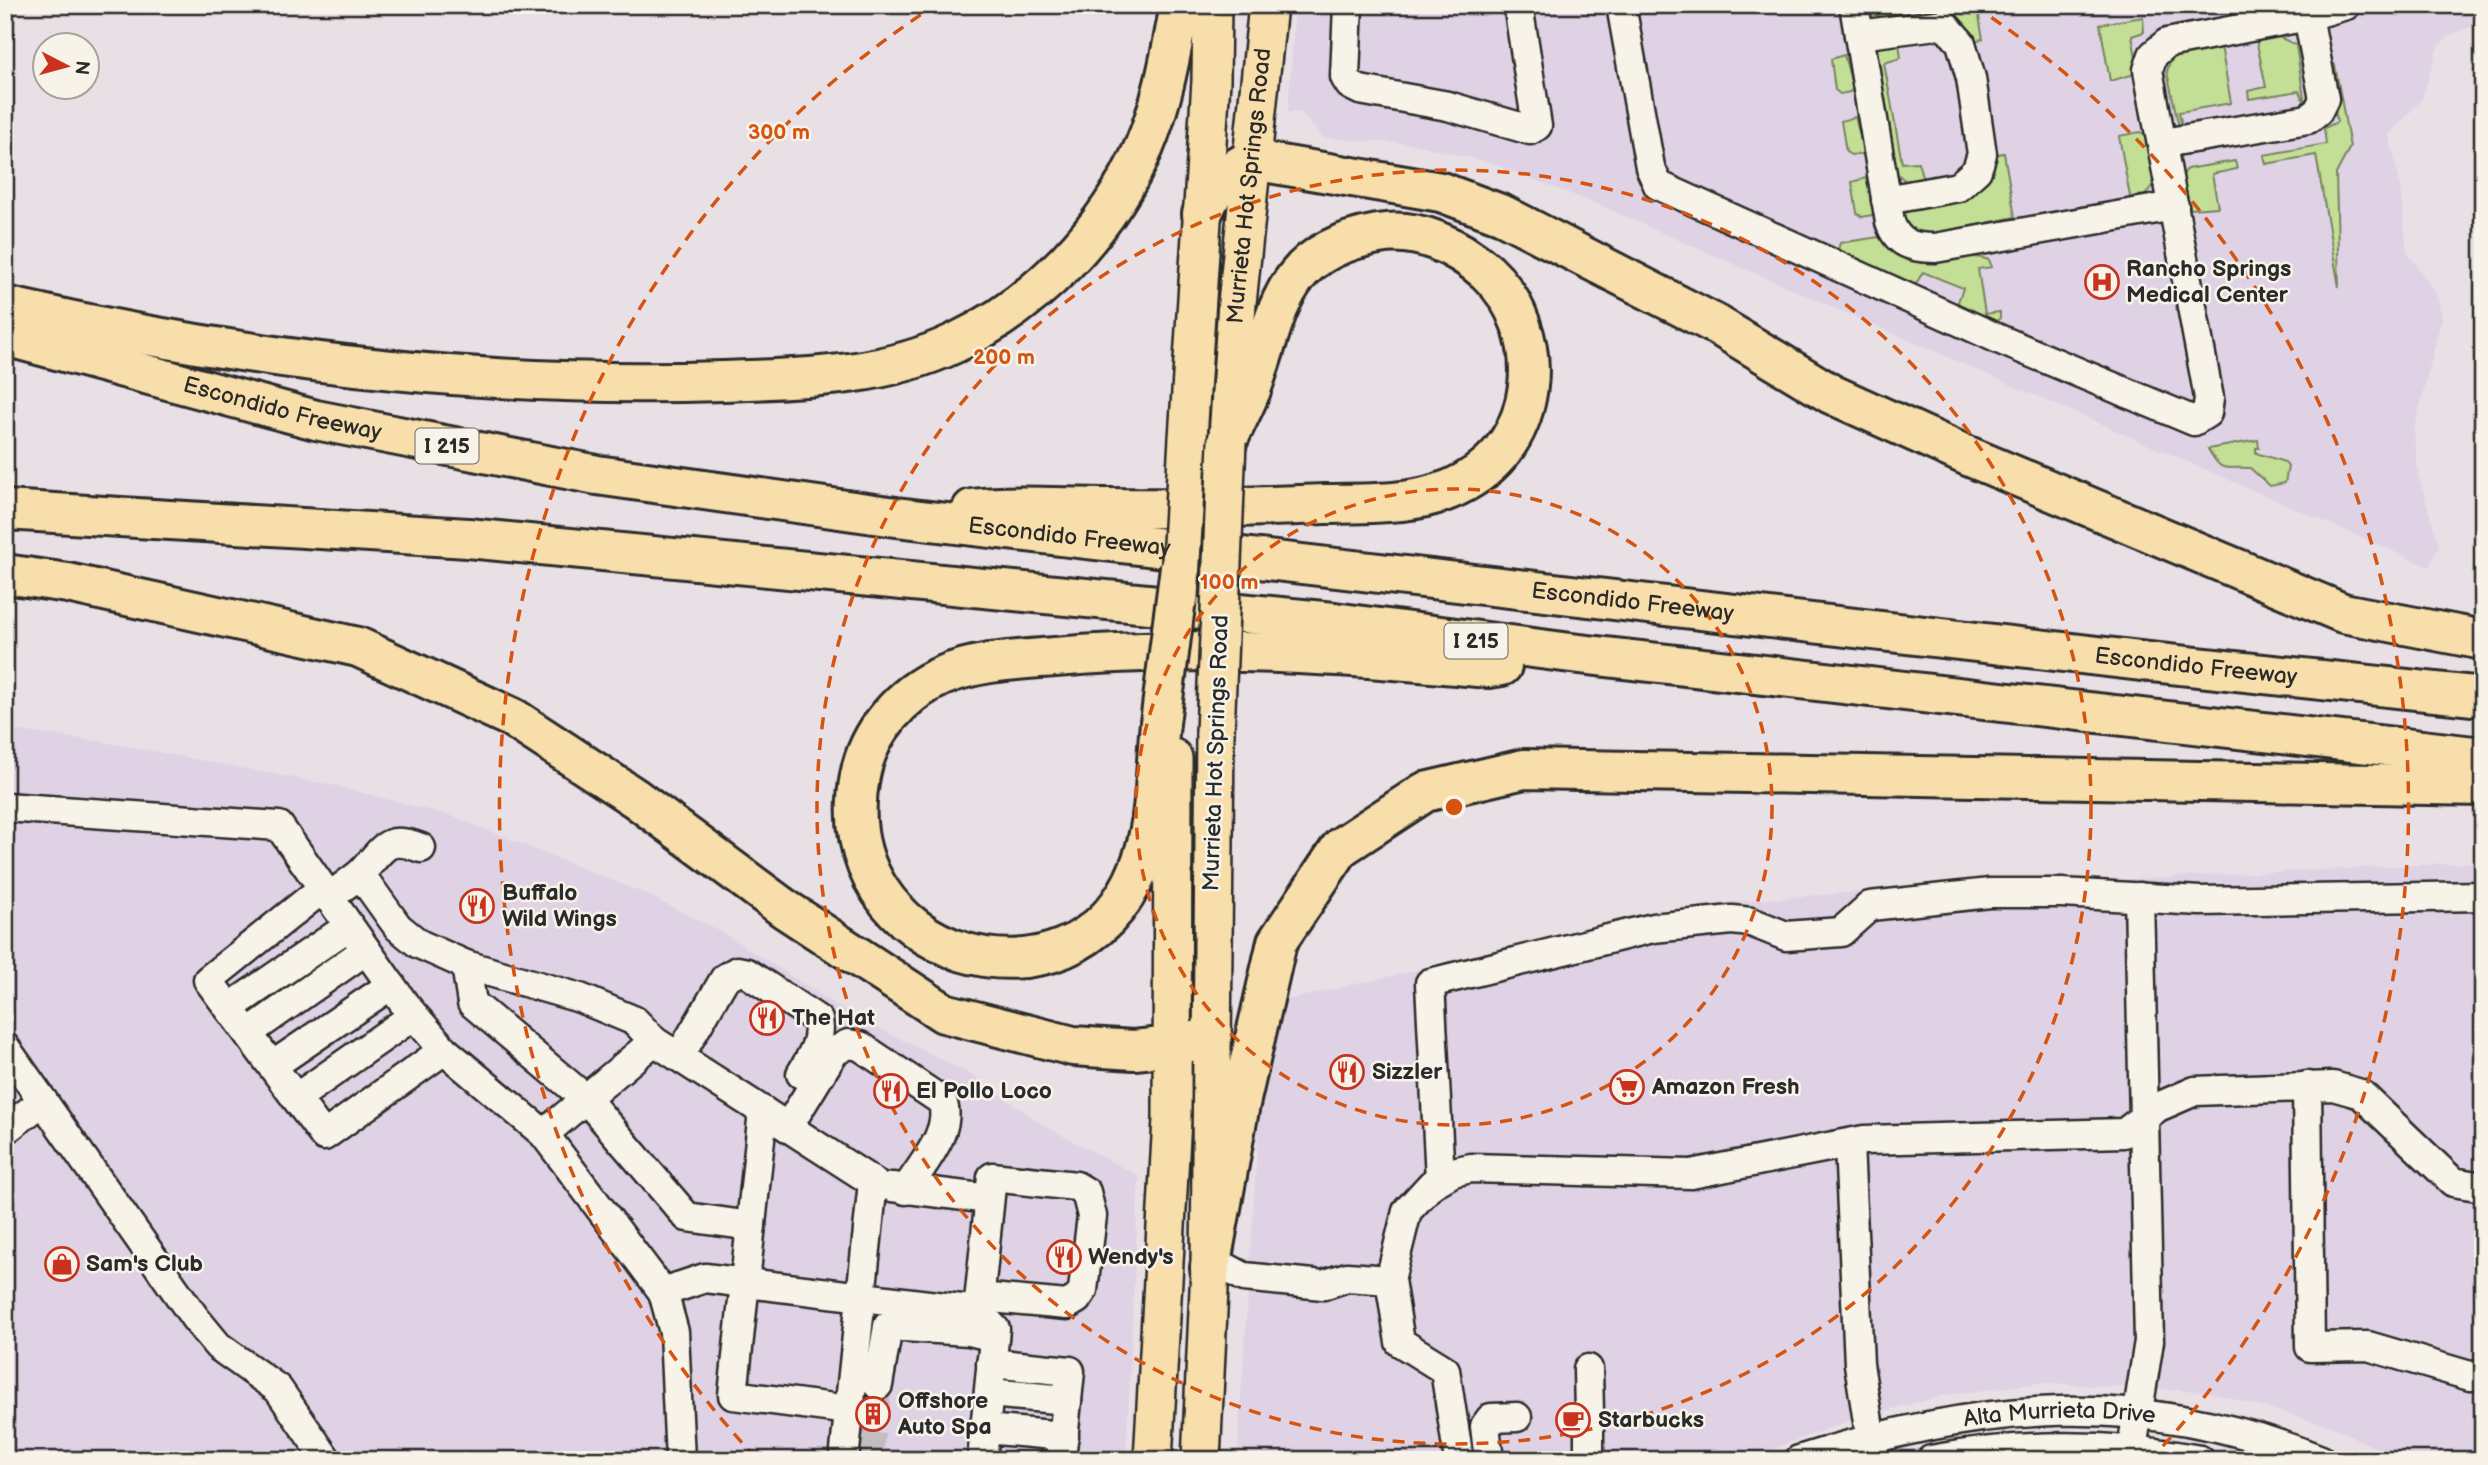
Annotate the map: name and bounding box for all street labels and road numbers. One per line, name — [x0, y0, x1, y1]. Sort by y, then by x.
street label: Murrieta Hot Springs Road — [1222, 47, 1277, 325]
street label: Escondido Freeway — [180, 371, 385, 447]
road number: I 215 — [416, 428, 478, 464]
street label: Escondido Freeway — [967, 511, 1173, 563]
street label: Escondido Freeway — [1530, 577, 1736, 628]
street label: Murrieta Hot Springs Road — [1197, 614, 1235, 892]
road number: I 215 — [1444, 624, 1508, 658]
street label: Escondido Freeway — [2093, 642, 2299, 691]
street label: Alta Murrieta Drive — [1961, 1397, 2157, 1433]

